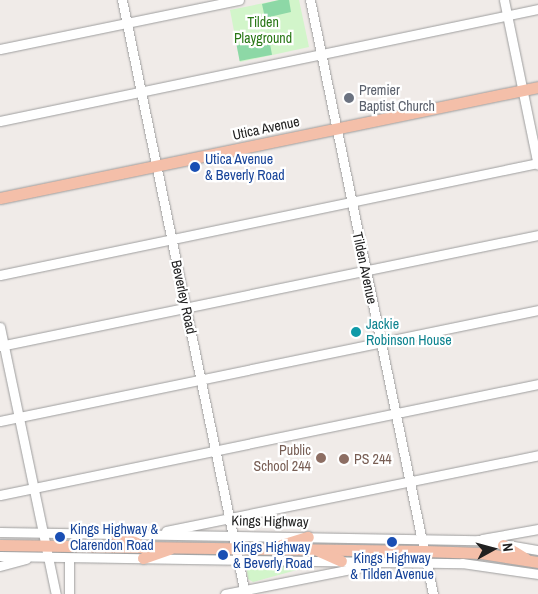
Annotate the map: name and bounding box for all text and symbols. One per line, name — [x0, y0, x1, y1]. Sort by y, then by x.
park label: Tilden Playground — [234, 14, 292, 46]
place label: Premier Baptist Church — [359, 82, 435, 114]
marker: Premier Baptist Church — [343, 92, 355, 104]
street label: Utica Avenue — [231, 113, 301, 143]
place label: Utica Avenue & Beverly Road — [205, 151, 285, 184]
marker: Utica Avenue & Beverly Road — [189, 161, 201, 173]
street label: Tilden Avenue — [349, 230, 381, 306]
street label: Beverley Road — [168, 258, 200, 336]
place label: Jackie Robinson House — [366, 316, 452, 348]
marker: Jackie Robinson House — [350, 326, 362, 338]
place label: Public School 244 — [254, 442, 311, 474]
place label: PS 244 — [354, 451, 392, 467]
marker: Public School 244 — [315, 452, 327, 464]
marker: PS 244 — [338, 453, 350, 465]
street label: Kings Highway — [231, 512, 309, 530]
place label: Kings Highway & Clarendon Road — [70, 521, 158, 554]
north arrow — [468, 524, 518, 574]
marker: Kings Highway & Clarendon Road — [54, 531, 66, 543]
marker: Kings Highway & Tilden Avenue — [386, 536, 398, 548]
place label: Kings Highway & Beverly Road — [233, 539, 313, 572]
text: N — [498, 542, 517, 552]
marker: Kings Highway & Beverly Road — [217, 549, 229, 561]
place label: Kings Highway & Tilden Avenue — [350, 550, 434, 582]

